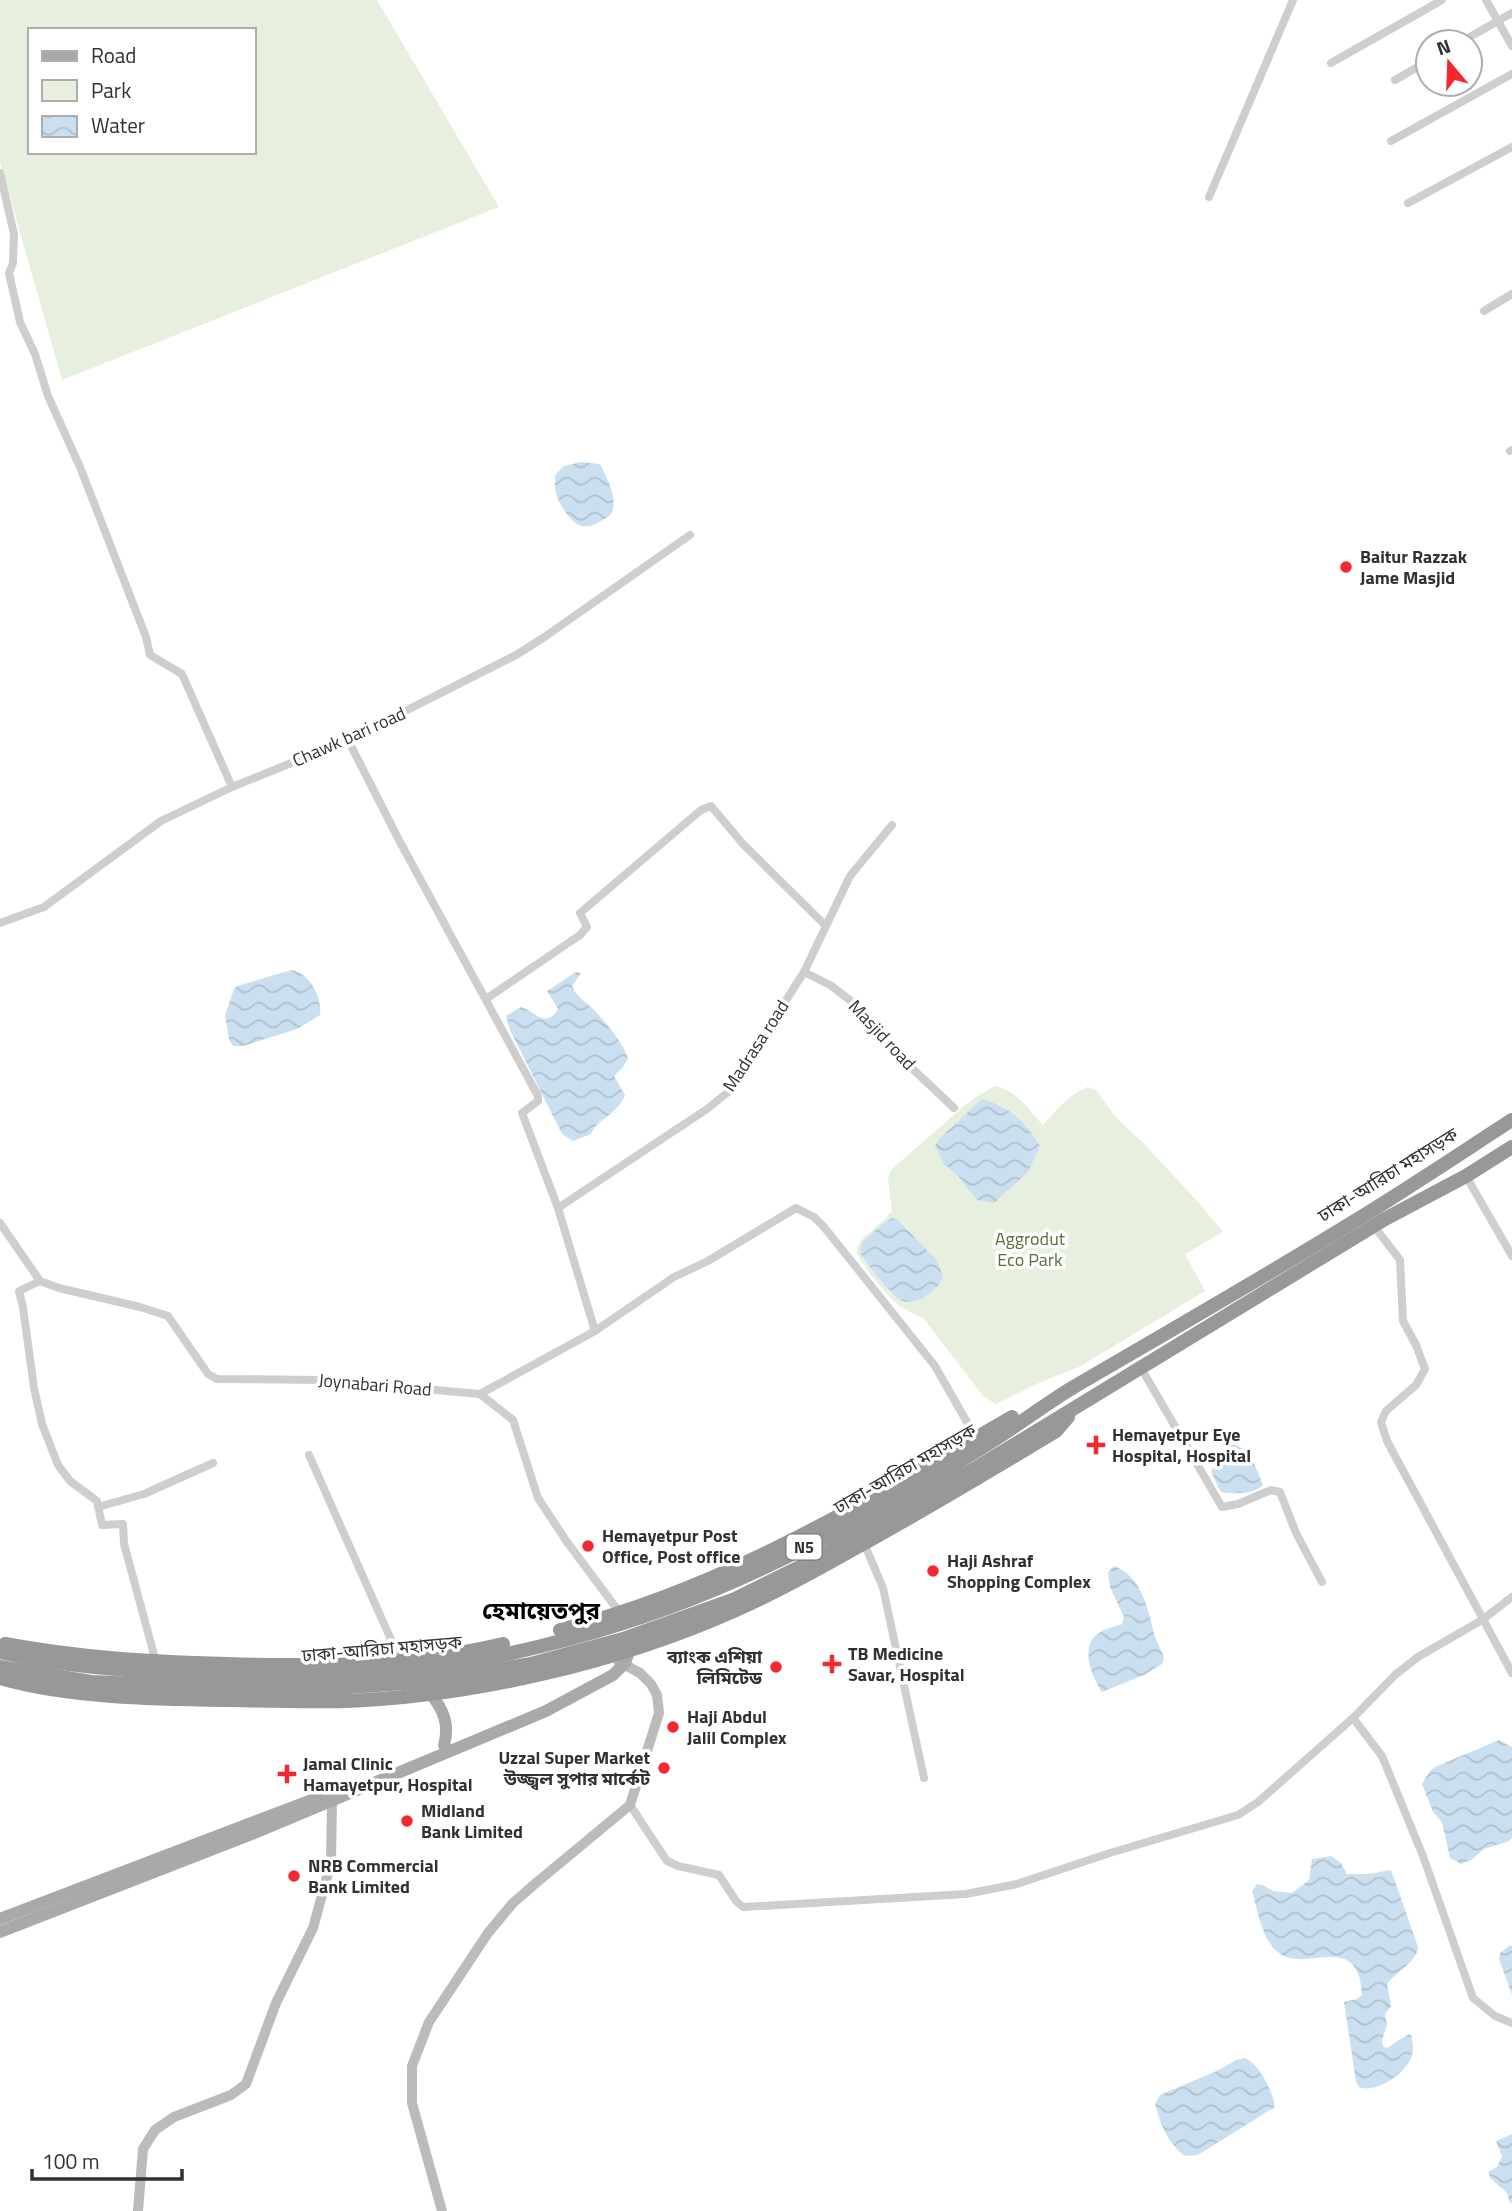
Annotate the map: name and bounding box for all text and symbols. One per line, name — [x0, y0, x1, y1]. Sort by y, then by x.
legend — [28, 28, 256, 154]
north arrow — [1414, 28, 1484, 98]
text: N — [1432, 31, 1454, 62]
text: Road — [91, 39, 136, 71]
text: Park — [91, 74, 131, 106]
text: Water — [91, 109, 145, 141]
place label: Baitur Razzak Jame Masjid — [1360, 543, 1468, 591]
marker: Baitur Razzak Jame Masjid — [1338, 559, 1354, 575]
street label: Chawk bari road — [288, 700, 410, 774]
street label: Masjid road — [842, 993, 922, 1076]
street label: Madrasa road — [716, 995, 795, 1097]
street label: ঢাকা-আরিচা মহাসড়ক — [1312, 1120, 1463, 1229]
park label: Aggrodut Eco Park — [995, 1225, 1066, 1273]
street label: Joynabari Road — [317, 1366, 433, 1403]
street label: ঢাকা-আরিচা মহাসড়ক — [828, 1416, 981, 1521]
place label: Hemayetpur Eye Hospital, Hospital — [1112, 1421, 1251, 1469]
marker: Hemayetpur Eye Hospital, Hospital — [1086, 1435, 1106, 1455]
place label: Hemayetpur Post Office, Post office — [602, 1522, 740, 1570]
road number: N5 — [786, 1534, 822, 1560]
marker: Hemayetpur Post Office, Post office — [580, 1538, 596, 1554]
place label: Haji Ashraf Shopping Complex — [947, 1547, 1091, 1595]
marker: Haji Ashraf Shopping Complex — [925, 1563, 941, 1579]
district label: হেমায়েতপুর — [482, 1592, 601, 1628]
street label: ঢাকা-আরিচা মহাসড়ক — [300, 1628, 464, 1669]
place label: TB Medicine Savar, Hospital — [848, 1640, 965, 1688]
place label: ব্যাংক এশিয়া লিমিটেড — [666, 1643, 763, 1691]
marker: TB Medicine Savar, Hospital — [822, 1654, 842, 1674]
marker: ব্যাংক এশিয়া লিমিটেড — [768, 1659, 784, 1675]
place label: Haji Abdul Jalil Complex — [687, 1703, 787, 1751]
marker: Haji Abdul Jalil Complex — [665, 1719, 681, 1735]
place label: Uzzal Super Market উজ্জ্বল সুপার মার্কেট — [498, 1744, 651, 1792]
place label: Jamal Clinic Hamayetpur, Hospital — [303, 1750, 473, 1798]
marker: Uzzal Super Market উজ্জ্বল সুপার মার্কেট — [656, 1760, 672, 1776]
marker: Jamal Clinic Hamayetpur, Hospital — [277, 1764, 297, 1784]
place label: Midland Bank Limited — [421, 1797, 523, 1845]
marker: Midland Bank Limited — [399, 1813, 415, 1829]
place label: NRB Commercial Bank Limited — [308, 1852, 439, 1900]
marker: NRB Commercial Bank Limited — [286, 1868, 302, 1884]
scale bar — [32, 2138, 182, 2182]
text: 100 m — [42, 2145, 99, 2177]

